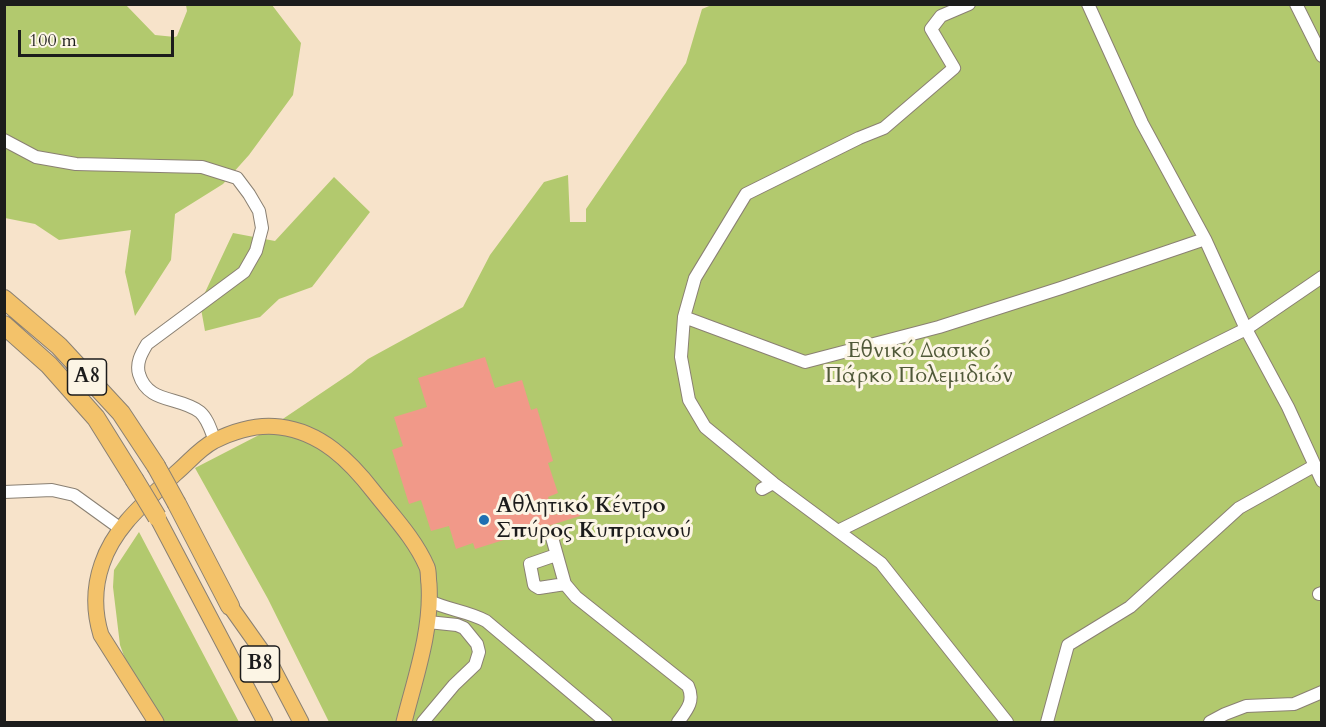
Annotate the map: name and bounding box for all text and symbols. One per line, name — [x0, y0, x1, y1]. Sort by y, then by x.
scale bar — [21, 18, 177, 56]
text: 100 m — [29, 28, 77, 53]
park label: Εθνικό Δασικό Πάρκο Πολεμιδιών — [825, 339, 1013, 390]
road number: A8 — [68, 359, 106, 395]
place label: Αθλητικό Κέντρο Σπύρος Κυπριανού — [496, 494, 691, 546]
marker: Αθλητικό Κέντρο Σπύρος Κυπριανού — [477, 513, 491, 527]
road number: B8 — [240, 646, 280, 682]

